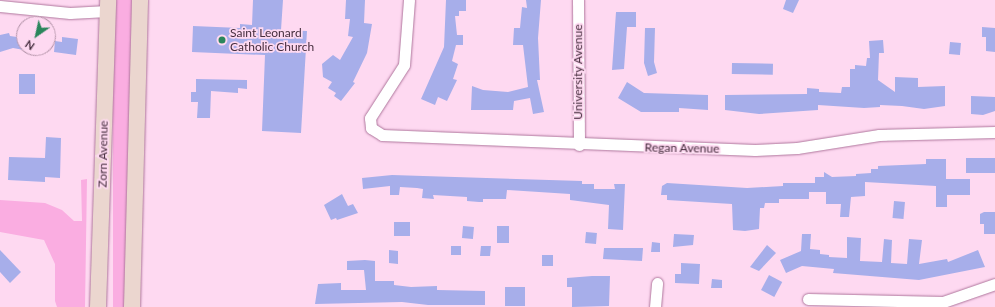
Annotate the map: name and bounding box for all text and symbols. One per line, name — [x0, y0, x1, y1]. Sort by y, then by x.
north arrow — [16, 16, 56, 56]
street label: University Avenue — [571, 24, 585, 120]
place label: Saint Leonard Catholic Church — [230, 26, 314, 54]
marker: Saint Leonard Catholic Church — [217, 35, 227, 45]
text: N — [22, 38, 37, 53]
street label: Zorn Avenue — [95, 120, 111, 188]
street label: Regan Avenue — [644, 140, 720, 156]

